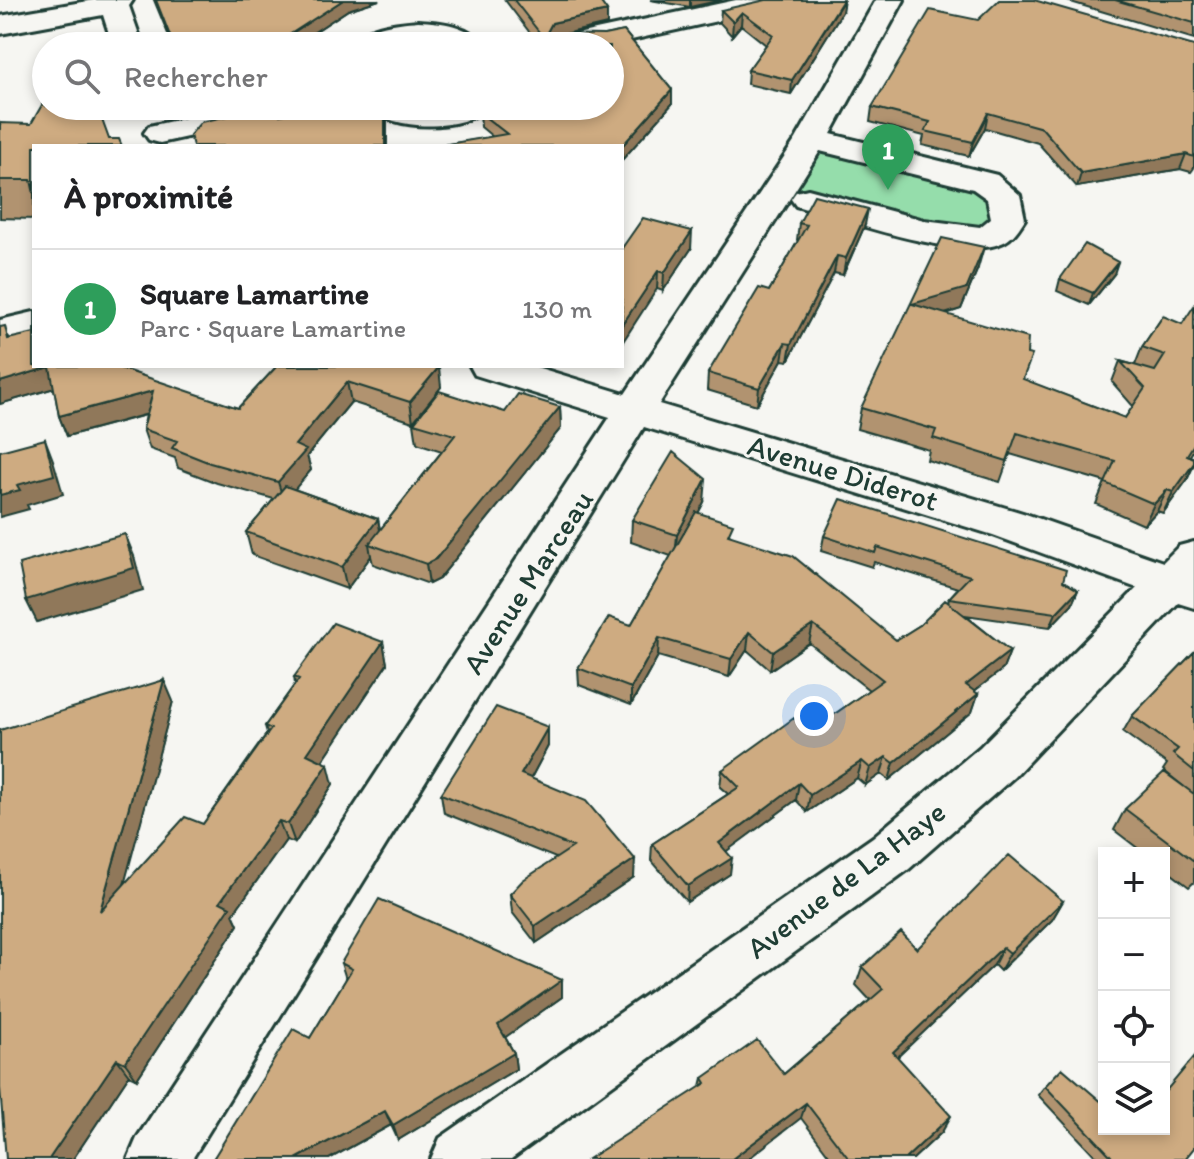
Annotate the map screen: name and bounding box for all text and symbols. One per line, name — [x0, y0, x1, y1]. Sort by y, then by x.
search box — [32, 32, 624, 120]
icon: search — [60, 54, 104, 98]
text: Rechercher — [124, 58, 268, 95]
pin: 1 — [862, 124, 914, 190]
text: À proximité — [64, 176, 233, 217]
text: Square Lamartine — [140, 275, 369, 312]
text: 1 — [84, 293, 96, 325]
text: 130 m — [522, 293, 592, 325]
text: Parc · Square Lamartine — [140, 312, 406, 344]
street label: Avenue Diderot — [744, 426, 943, 519]
street label: Avenue Marceau — [454, 483, 601, 681]
your location — [794, 696, 834, 736]
street label: Avenue de La Haye — [739, 793, 952, 966]
map controls — [1098, 847, 1170, 1135]
button: + — [1098, 847, 1170, 919]
button: − — [1098, 919, 1170, 991]
button: locate — [1098, 991, 1170, 1063]
button: layers — [1098, 1063, 1170, 1135]

